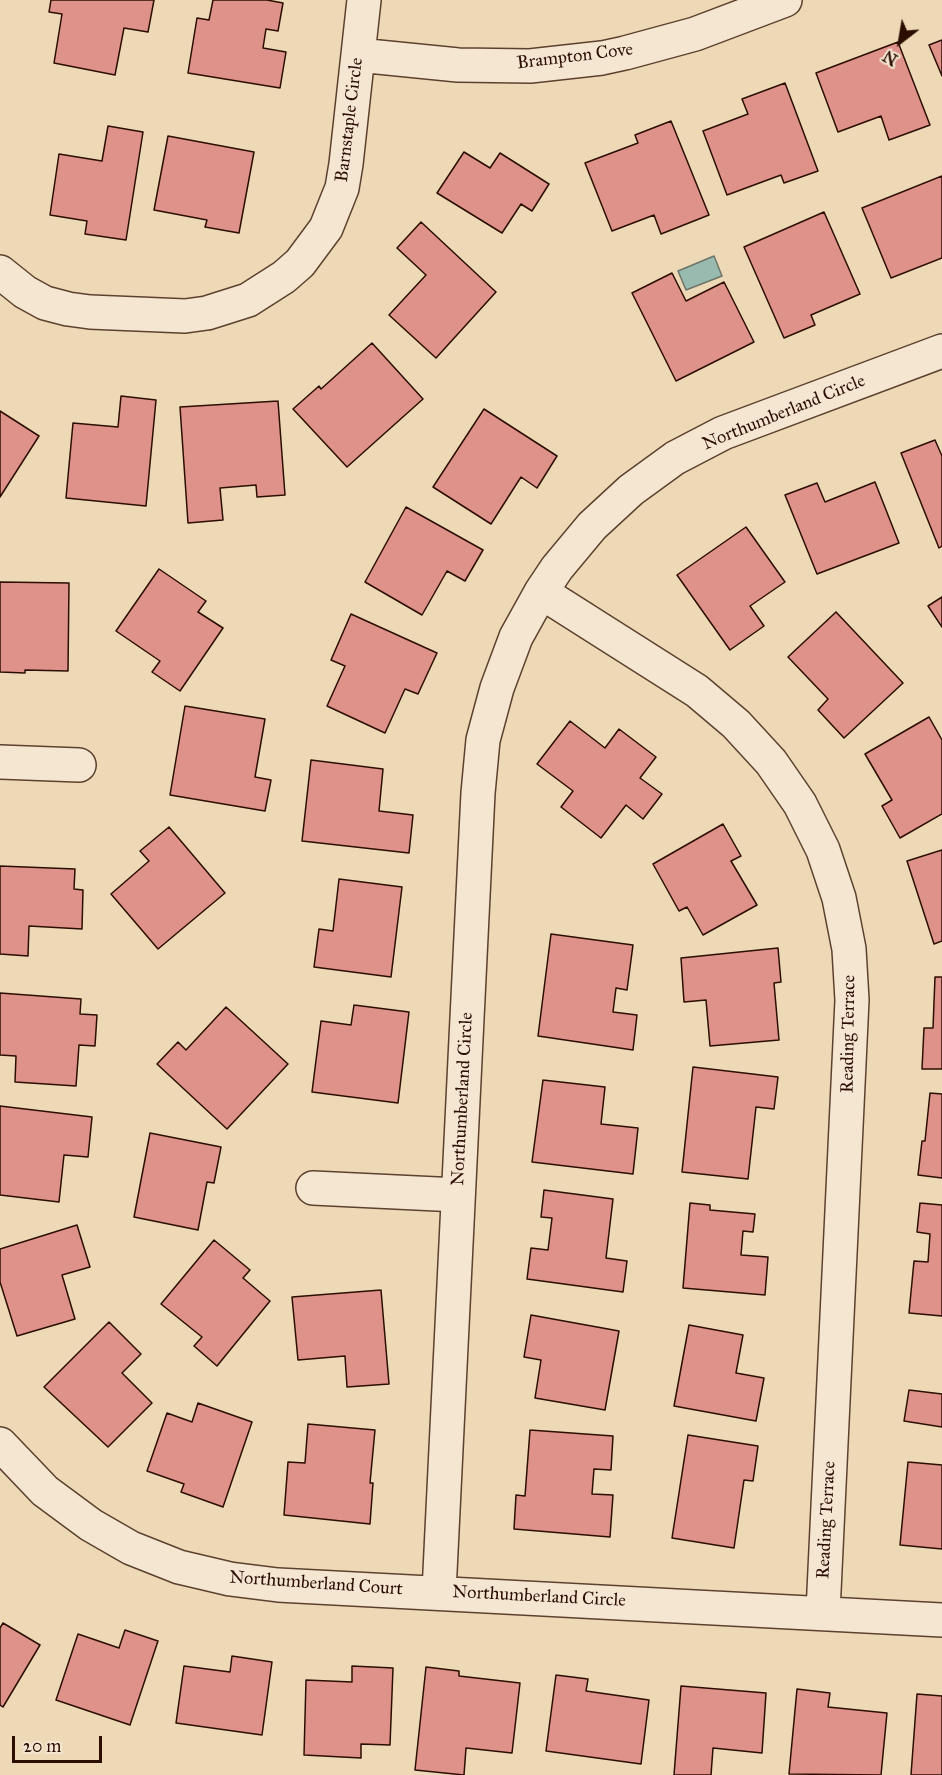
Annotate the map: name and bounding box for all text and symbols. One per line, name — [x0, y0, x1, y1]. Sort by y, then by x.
north arrow — [870, 12, 930, 72]
street label: Brampton Cove — [516, 39, 634, 75]
text: N — [880, 46, 901, 70]
street label: Barnstaple Circle — [332, 56, 368, 184]
street label: Northumberland Circle — [699, 370, 869, 456]
street label: Reading Terrace — [837, 975, 861, 1093]
street label: Northumberland Circle — [448, 1012, 478, 1186]
street label: Reading Terrace — [813, 1460, 841, 1580]
street label: Northumberland Court — [228, 1567, 404, 1601]
street label: Northumberland Circle — [452, 1582, 626, 1612]
scale bar — [15, 1724, 105, 1762]
text: 20 m — [23, 1735, 61, 1757]

